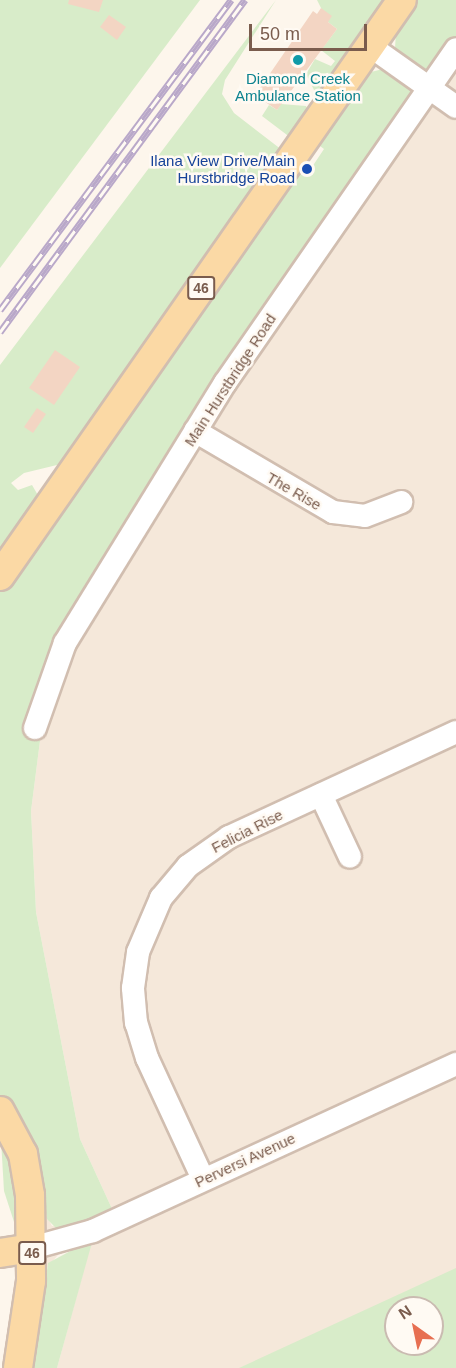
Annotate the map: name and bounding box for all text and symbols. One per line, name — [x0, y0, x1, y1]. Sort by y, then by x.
scale bar — [252, 12, 370, 50]
text: 50 m — [260, 24, 300, 44]
marker: Diamond Creek Ambulance Station — [291, 53, 305, 67]
place label: Diamond Creek Ambulance Station — [235, 69, 361, 104]
place label: Ilana View Drive/Main Hurstbridge Road — [150, 151, 295, 186]
marker: Ilana View Drive/Main Hurstbridge Road — [300, 162, 314, 176]
road number: 46 — [186, 277, 216, 299]
street label: Main Hurstbridge Road — [180, 310, 280, 450]
street label: The Rise — [264, 468, 324, 514]
street label: Felicia Rise — [208, 805, 286, 857]
street label: Perversi Avenue — [191, 1129, 299, 1191]
road number: 46 — [17, 1242, 47, 1264]
north arrow — [384, 1296, 444, 1356]
text: N — [396, 1302, 414, 1322]

